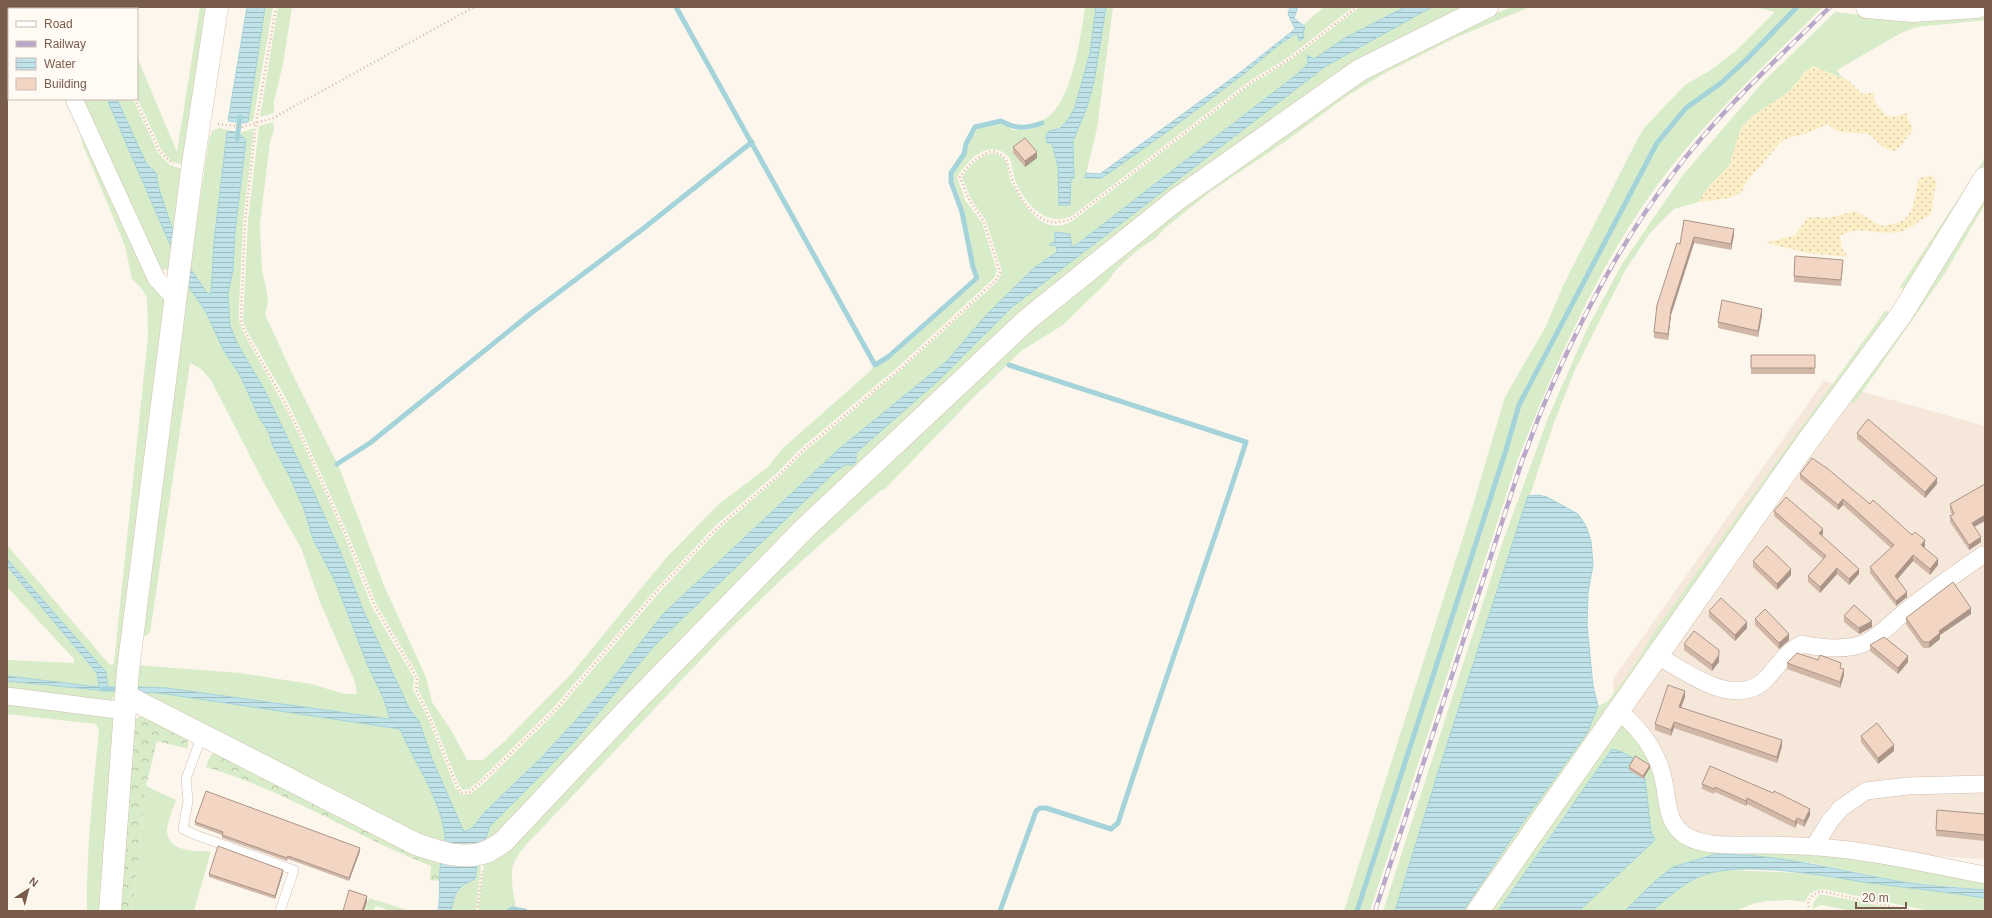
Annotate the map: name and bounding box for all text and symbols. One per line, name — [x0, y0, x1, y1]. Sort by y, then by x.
legend — [8, 8, 138, 100]
text: Road — [44, 17, 73, 31]
text: Railway — [44, 37, 86, 51]
text: Water — [44, 57, 76, 71]
text: Building — [44, 77, 87, 91]
north arrow — [8, 870, 48, 910]
text: N — [27, 875, 41, 889]
scale bar — [1856, 884, 1906, 910]
text: 20 m — [1862, 891, 1889, 905]

